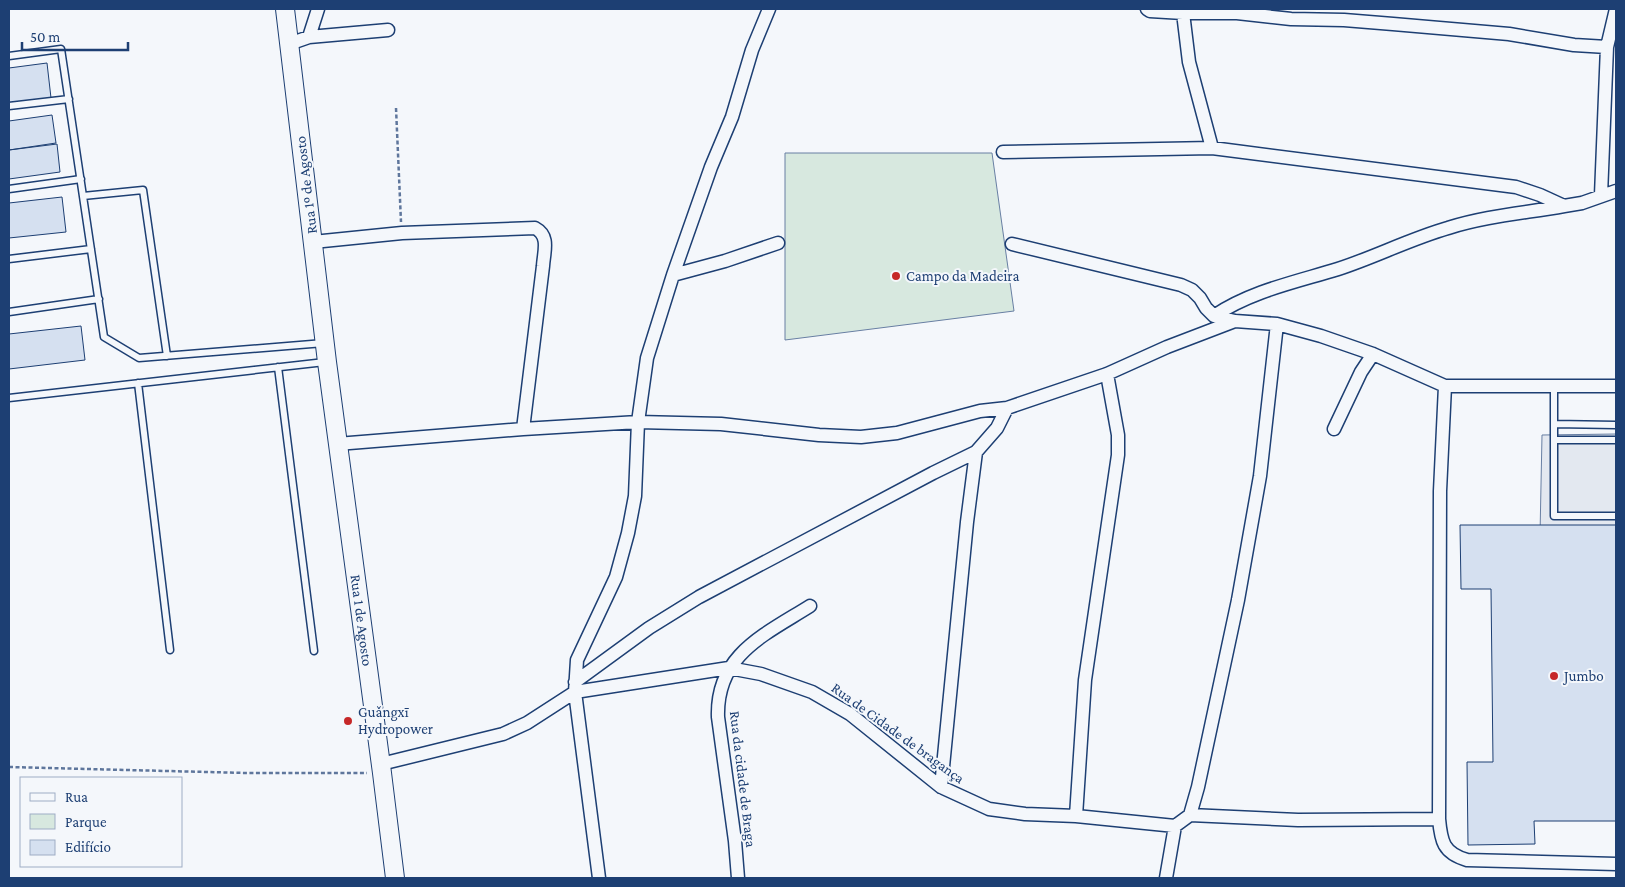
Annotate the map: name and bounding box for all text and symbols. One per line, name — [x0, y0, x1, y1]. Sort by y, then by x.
scale bar — [22, 20, 129, 52]
text: 50 m — [30, 29, 60, 45]
street label: Rua 1º de Agosto — [292, 135, 321, 235]
place label: Campo da Madeira — [906, 268, 1019, 285]
marker: Campo da Madeira — [890, 270, 902, 282]
street label: Rua 1 de Agosto — [348, 573, 376, 667]
place label: Jumbo — [1562, 668, 1604, 685]
marker: Jumbo — [1548, 670, 1560, 682]
street label: Rua de Cidade de bragança — [828, 679, 968, 787]
place label: Guǎngxī Hydropower — [358, 704, 434, 738]
street label: Rua da cidade de Braga — [726, 710, 759, 848]
marker: Guǎngxī Hydropower — [342, 715, 354, 727]
legend — [20, 777, 182, 867]
text: Rua — [65, 789, 88, 805]
text: Parque — [65, 814, 107, 831]
text: Edifício — [65, 839, 111, 855]

